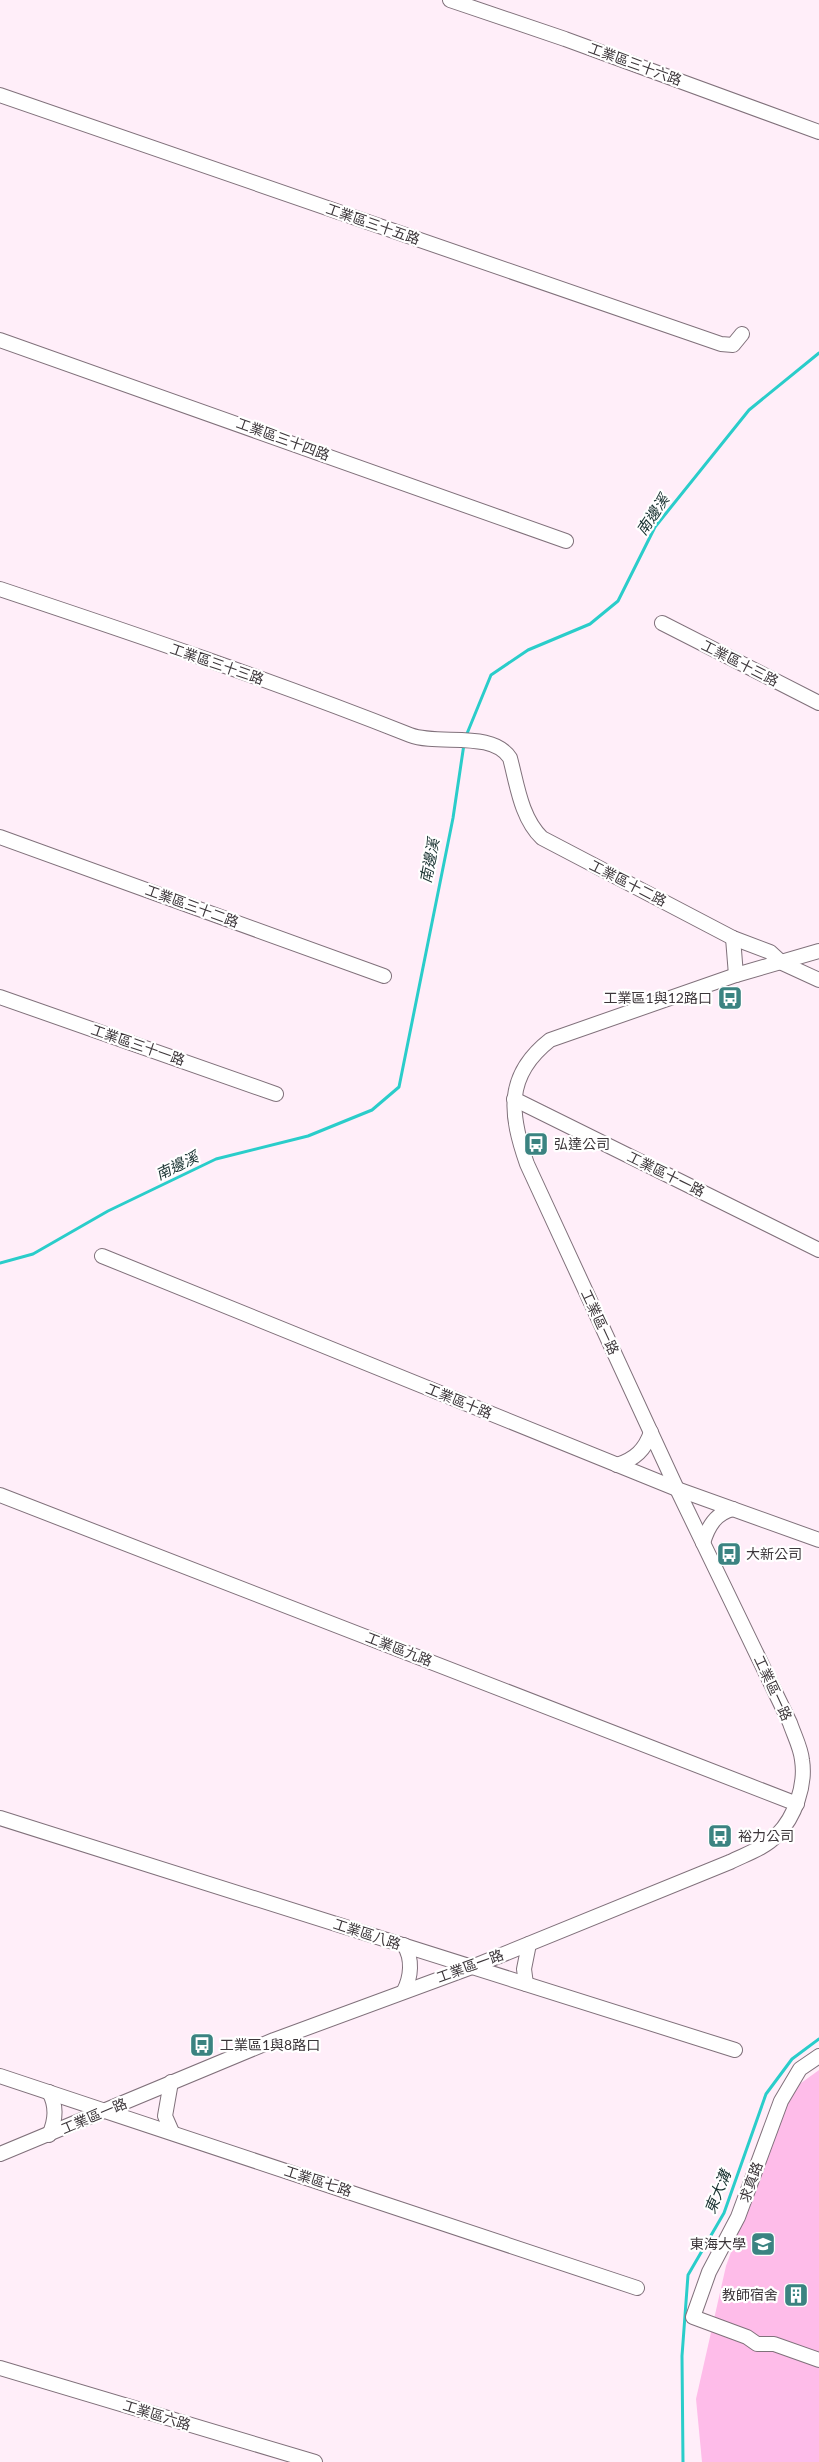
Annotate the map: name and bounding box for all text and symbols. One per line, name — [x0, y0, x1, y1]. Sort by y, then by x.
street label: 工業區三十六路 — [586, 39, 684, 88]
street label: 工業區三十五路 — [324, 200, 422, 248]
street label: 工業區三十四路 — [234, 414, 332, 463]
water label: 南邊溪 — [632, 489, 673, 538]
street label: 工業區十三路 — [699, 636, 782, 689]
street label: 工業區三十三路 — [168, 640, 266, 688]
water label: 南邊溪 — [416, 835, 443, 885]
street label: 工業區十二路 — [587, 856, 670, 909]
street label: 工業區三十二路 — [143, 881, 241, 930]
bus stop icon: 工業區1與12路口 — [717, 985, 743, 1011]
place label: 工業區1與12路口 — [604, 989, 712, 1006]
street label: 工業區三十一路 — [89, 1021, 187, 1069]
bus stop icon: 弘達公司 — [523, 1131, 549, 1157]
place label: 弘達公司 — [554, 1135, 610, 1152]
water label: 南邊溪 — [152, 1146, 203, 1183]
street label: 工業區十一路 — [625, 1147, 708, 1200]
street label: 工業區一路 — [578, 1286, 623, 1357]
street label: 工業區十路 — [424, 1380, 495, 1422]
bus stop icon: 大新公司 — [716, 1541, 742, 1567]
place label: 大新公司 — [746, 1545, 802, 1562]
street label: 工業區九路 — [363, 1628, 435, 1669]
street label: 工業區一路 — [751, 1652, 796, 1723]
bus stop icon: 裕力公司 — [707, 1823, 733, 1849]
place label: 裕力公司 — [738, 1827, 794, 1844]
street label: 工業區八路 — [331, 1915, 403, 1952]
street label: 工業區一路 — [434, 1946, 506, 1985]
bus stop icon: 工業區1與8路口 — [189, 2032, 215, 2058]
place label: 工業區1與8路口 — [220, 2036, 320, 2053]
street label: 工業區一路 — [58, 2094, 129, 2137]
street label: 求真路 — [735, 2159, 766, 2204]
street label: 工業區七路 — [282, 2162, 354, 2199]
water label: 東大溝 — [700, 2166, 735, 2216]
school or university icon: 東海大學 — [750, 2231, 776, 2257]
place label: 東海大學 — [690, 2235, 746, 2252]
building icon: 教師宿舍 — [783, 2282, 809, 2308]
place label: 教師宿舍 — [722, 2286, 778, 2303]
street label: 工業區六路 — [121, 2396, 193, 2433]

